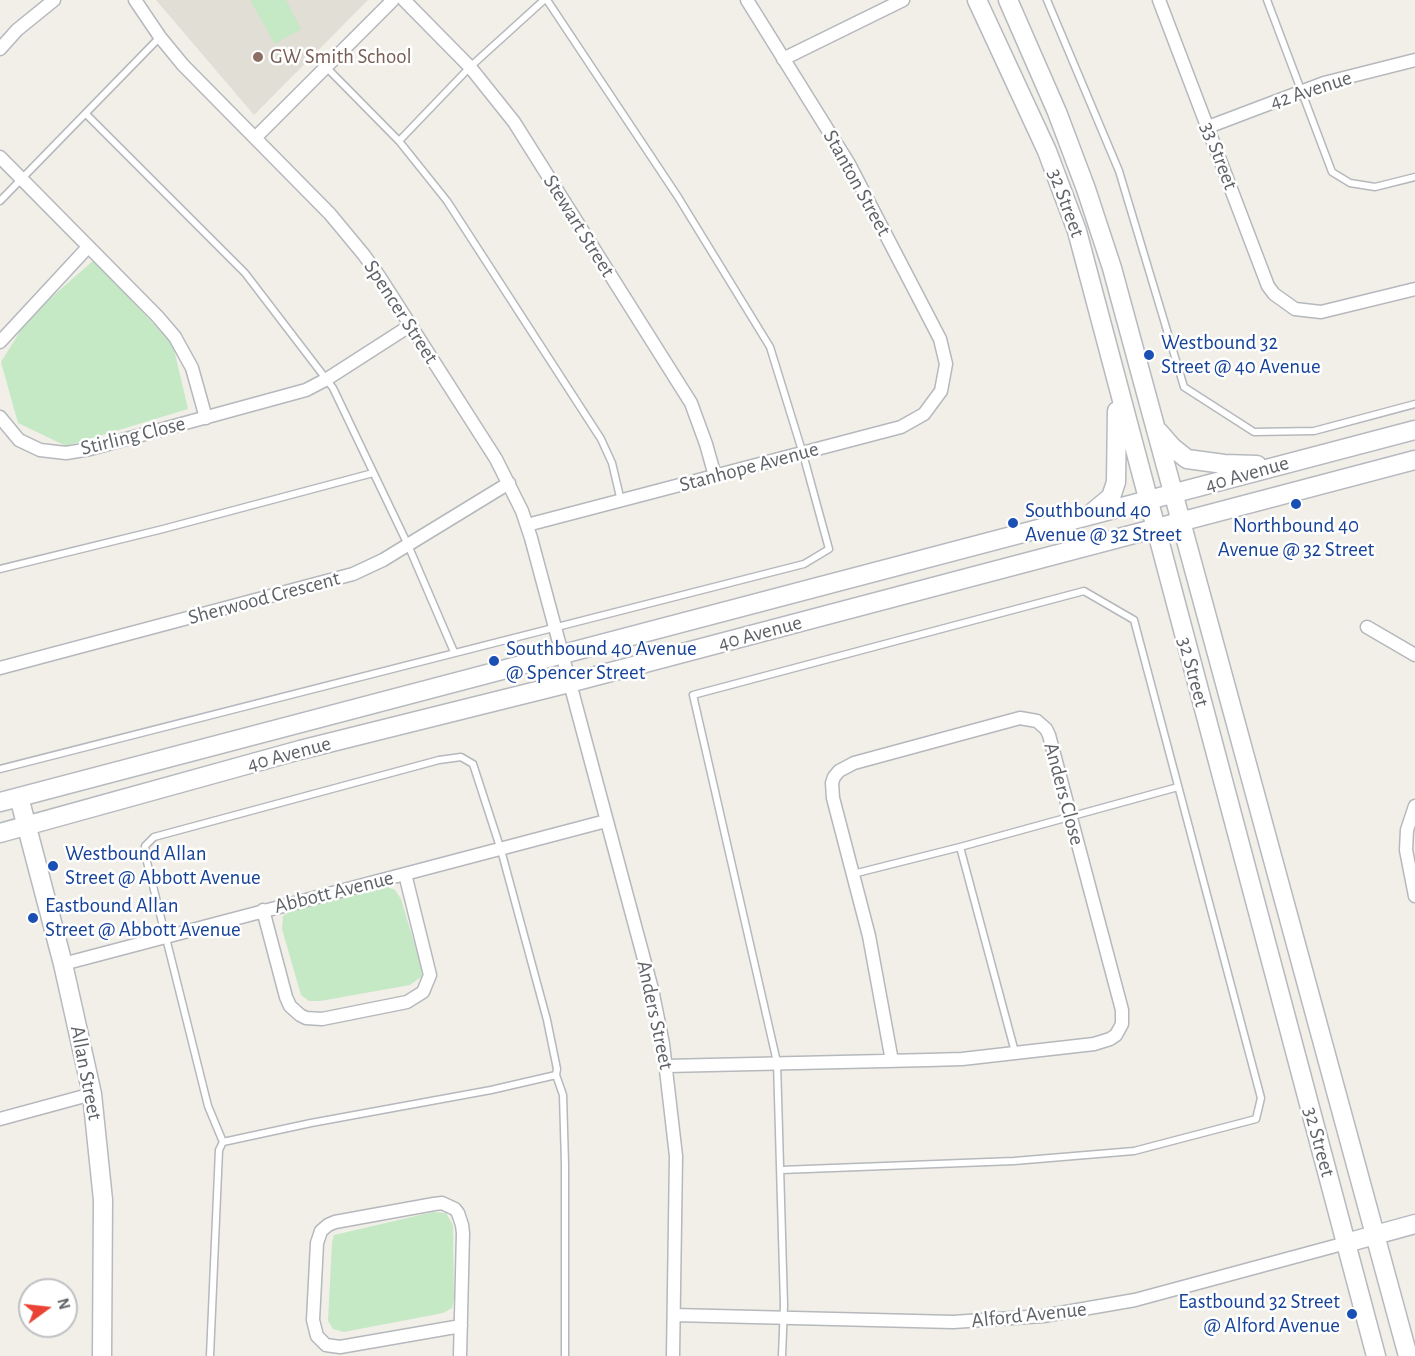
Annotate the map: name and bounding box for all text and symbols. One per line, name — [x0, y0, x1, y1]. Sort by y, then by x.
place label: GW Smith School — [270, 44, 412, 70]
marker: GW Smith School — [251, 50, 265, 64]
street label: 42 Avenue — [1267, 65, 1355, 115]
street label: 33 Street — [1195, 119, 1243, 193]
street label: Stanton Street — [818, 126, 896, 240]
street label: 32 Street — [1042, 165, 1090, 241]
street label: Stewart Street — [538, 170, 620, 282]
street label: Spencer Street — [358, 255, 444, 369]
place label: Westbound 32 Street @ 40 Avenue — [1161, 330, 1321, 380]
marker: Westbound 32 Street @ 40 Avenue — [1142, 348, 1156, 362]
street label: Stirling Close — [78, 411, 188, 461]
street label: Stanhope Avenue — [677, 436, 821, 498]
street label: 40 Avenue — [1202, 450, 1292, 498]
marker: Northbound 40 Avenue @ 32 Street — [1289, 497, 1303, 511]
place label: Southbound 40 Avenue @ 32 Street — [1025, 498, 1182, 548]
place label: Northbound 40 Avenue @ 32 Street — [1218, 513, 1374, 563]
marker: Southbound 40 Avenue @ 32 Street — [1006, 516, 1020, 530]
street label: Sherwood Crescent — [185, 566, 343, 630]
street label: 40 Avenue — [715, 610, 805, 656]
street label: 32 Street — [1172, 634, 1214, 710]
place label: Southbound 40 Avenue @ Spencer Street — [506, 636, 697, 686]
marker: Southbound 40 Avenue @ Spencer Street — [487, 654, 501, 668]
street label: 40 Avenue — [244, 731, 334, 777]
street label: Anders Close — [1038, 740, 1090, 848]
place label: Westbound Allan Street @ Abbott Avenue — [65, 841, 261, 891]
marker: Westbound Allan Street @ Abbott Avenue — [46, 859, 60, 873]
street label: Abbott Avenue — [272, 865, 396, 919]
place label: Eastbound Allan Street @ Abbott Avenue — [45, 893, 241, 943]
marker: Eastbound Allan Street @ Abbott Avenue — [26, 911, 40, 925]
street label: Anders Street — [631, 958, 679, 1072]
street label: Allan Street — [64, 1024, 108, 1122]
street label: 32 Street — [1298, 1104, 1340, 1180]
north arrow — [18, 1278, 78, 1338]
place label: Eastbound 32 Street @ Alford Avenue — [1178, 1289, 1340, 1339]
text: N — [54, 1296, 73, 1311]
street label: Alford Avenue — [970, 1296, 1088, 1334]
marker: Eastbound 32 Street @ Alford Avenue — [1345, 1307, 1359, 1321]

